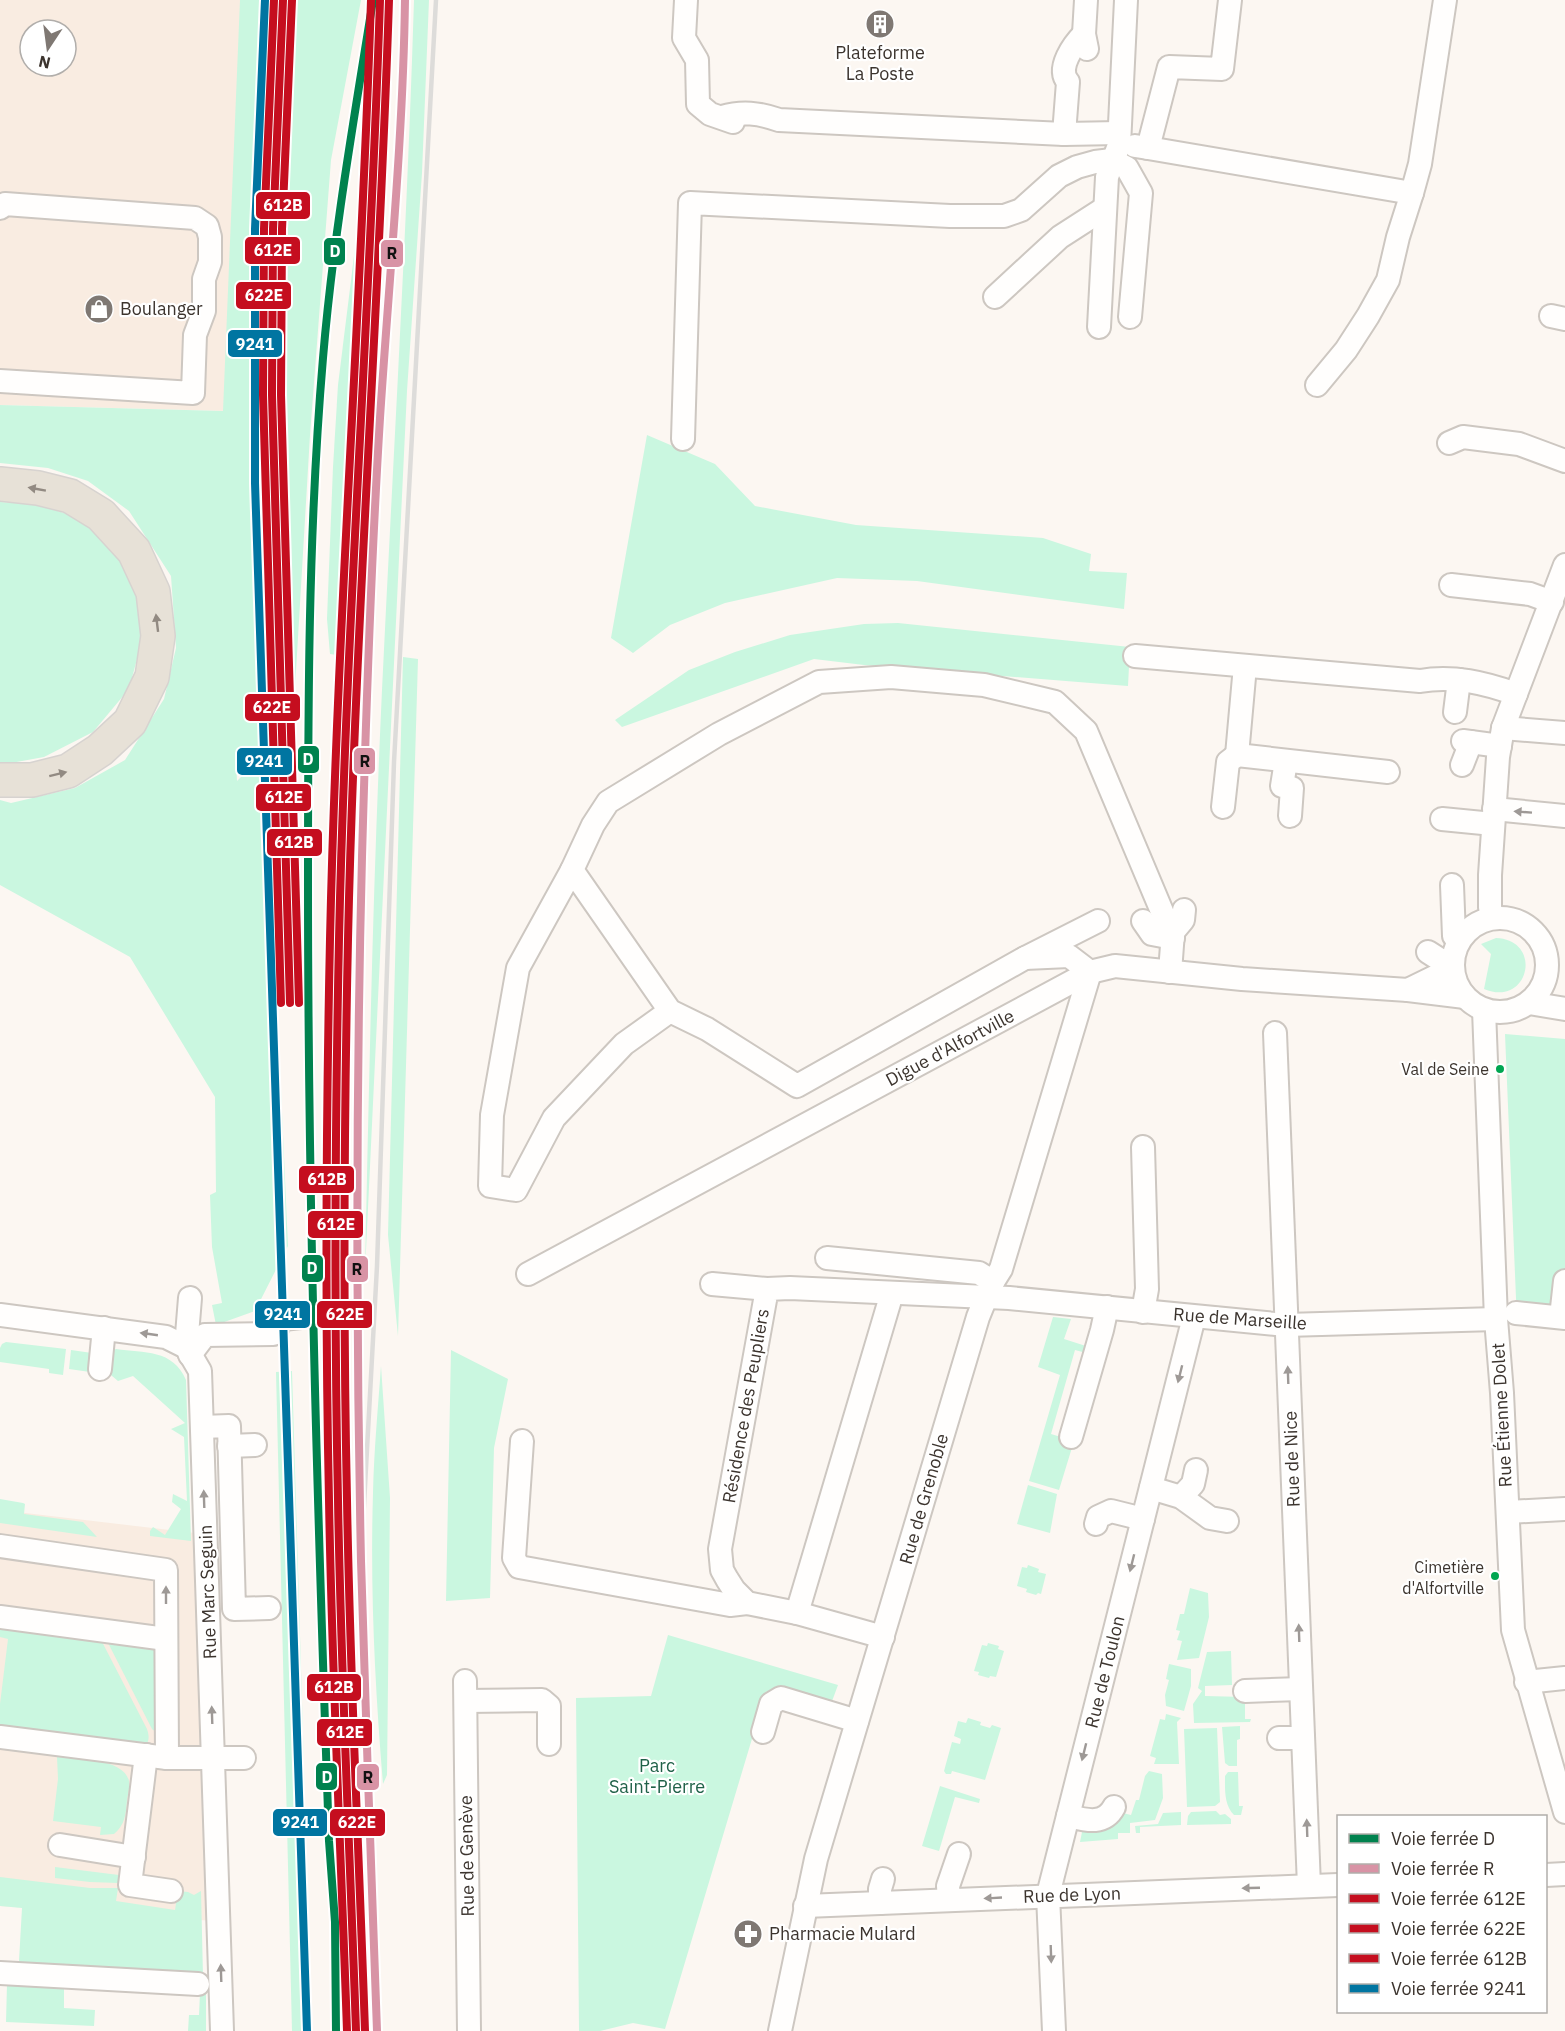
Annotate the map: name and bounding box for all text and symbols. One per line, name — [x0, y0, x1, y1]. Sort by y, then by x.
building icon: Plateforme La Poste — [864, 8, 896, 40]
north arrow — [18, 18, 78, 78]
place label: Plateforme La Poste — [835, 41, 925, 85]
text: N — [37, 52, 53, 74]
line badge: 612B — [255, 191, 311, 220]
text: 612B — [263, 195, 303, 215]
line badge: 612E — [244, 236, 301, 265]
line badge: D — [323, 237, 346, 266]
line badge: R — [380, 239, 404, 268]
text: 612E — [254, 240, 292, 260]
text: D — [329, 241, 341, 261]
text: R — [387, 243, 398, 263]
line badge: 622E — [235, 281, 292, 310]
text: 622E — [245, 285, 283, 305]
shop icon: Boulanger — [83, 293, 115, 325]
place label: Boulanger — [120, 297, 203, 320]
line badge: 9241 — [227, 329, 283, 358]
text: 9241 — [236, 334, 275, 354]
one-way arrow — [28, 484, 47, 493]
one-way arrow — [152, 613, 161, 632]
line badge: 622E — [244, 693, 301, 722]
text: 622E — [253, 697, 291, 717]
line badge: D — [297, 745, 320, 774]
line badge: 9241 — [236, 747, 293, 776]
line badge: R — [353, 747, 376, 775]
text: D — [302, 749, 314, 769]
text: 9241 — [245, 751, 284, 771]
text: R — [360, 751, 371, 771]
one-way arrow — [49, 769, 67, 778]
line badge: 612E — [255, 783, 312, 812]
text: 612E — [265, 787, 303, 807]
one-way arrow — [1513, 807, 1532, 816]
line badge: 612B — [266, 828, 323, 857]
text: 612B — [274, 832, 314, 852]
street label: Digue d'Alfortville — [881, 1004, 1018, 1091]
place label: Val de Seine — [1401, 1059, 1489, 1079]
marker: Val de Seine — [1494, 1063, 1506, 1075]
line badge: 612B — [298, 1165, 355, 1194]
text: 612B — [307, 1169, 347, 1189]
line badge: 612E — [307, 1210, 364, 1239]
text: 612E — [317, 1214, 355, 1234]
line badge: D — [301, 1254, 324, 1283]
line badge: R — [346, 1255, 369, 1283]
text: D — [306, 1258, 318, 1278]
text: R — [352, 1259, 363, 1279]
line badge: 9241 — [254, 1300, 311, 1329]
line badge: 622E — [316, 1300, 373, 1329]
street label: Rue de Marseille — [1172, 1302, 1308, 1335]
text: 9241 — [264, 1304, 303, 1324]
text: 622E — [326, 1304, 364, 1324]
street label: Résidence des Peupliers — [717, 1307, 774, 1505]
one-way arrow — [139, 1330, 158, 1339]
street label: Rue Étienne Dolet — [1486, 1342, 1517, 1488]
one-way arrow — [1175, 1365, 1184, 1383]
one-way arrow — [1284, 1365, 1293, 1384]
street label: Rue de Nice — [1278, 1410, 1305, 1508]
street label: Rue de Grenoble — [894, 1431, 953, 1567]
one-way arrow — [200, 1489, 209, 1508]
street label: Rue Marc Seguin — [194, 1524, 221, 1660]
one-way arrow — [1127, 1554, 1137, 1572]
place label: Cimetière d'Alfortville — [1402, 1557, 1484, 1598]
marker: Cimetière d'Alfortville — [1489, 1570, 1501, 1582]
one-way arrow — [161, 1585, 171, 1604]
street label: Rue de Toulon — [1079, 1613, 1130, 1730]
one-way arrow — [1294, 1623, 1303, 1642]
line badge: 612B — [306, 1673, 362, 1702]
text: 612B — [314, 1677, 354, 1697]
one-way arrow — [207, 1705, 217, 1724]
line badge: 612E — [316, 1718, 373, 1747]
text: 612E — [326, 1722, 364, 1742]
one-way arrow — [1079, 1743, 1089, 1761]
park label: Parc Saint-Pierre — [609, 1754, 705, 1798]
line badge: D — [315, 1762, 338, 1791]
line badge: R — [356, 1763, 380, 1791]
text: D — [321, 1767, 333, 1787]
text: R — [363, 1767, 374, 1787]
street label: Rue de Genève — [454, 1795, 479, 1917]
line badge: 9241 — [272, 1808, 328, 1837]
line badge: 622E — [329, 1808, 386, 1837]
text: 9241 — [281, 1812, 320, 1832]
text: 622E — [338, 1812, 376, 1832]
legend — [1337, 1815, 1547, 2013]
one-way arrow — [1302, 1818, 1311, 1837]
text: Voie ferrée D — [1391, 1827, 1495, 1850]
text: Voie ferrée R — [1391, 1857, 1494, 1880]
street label: Rue de Lyon — [1023, 1881, 1121, 1908]
one-way arrow — [1241, 1884, 1260, 1893]
text: Voie ferrée 612E — [1391, 1887, 1526, 1910]
one-way arrow — [983, 1893, 1002, 1902]
text: Voie ferrée 622E — [1391, 1917, 1526, 1940]
pharmacy icon: Pharmacie Mulard — [732, 1918, 764, 1950]
place label: Pharmacie Mulard — [769, 1922, 916, 1945]
one-way arrow — [1046, 1944, 1055, 1963]
text: Voie ferrée 612B — [1391, 1947, 1527, 1970]
one-way arrow — [216, 1963, 225, 1982]
text: Voie ferrée 9241 — [1391, 1977, 1526, 2000]

